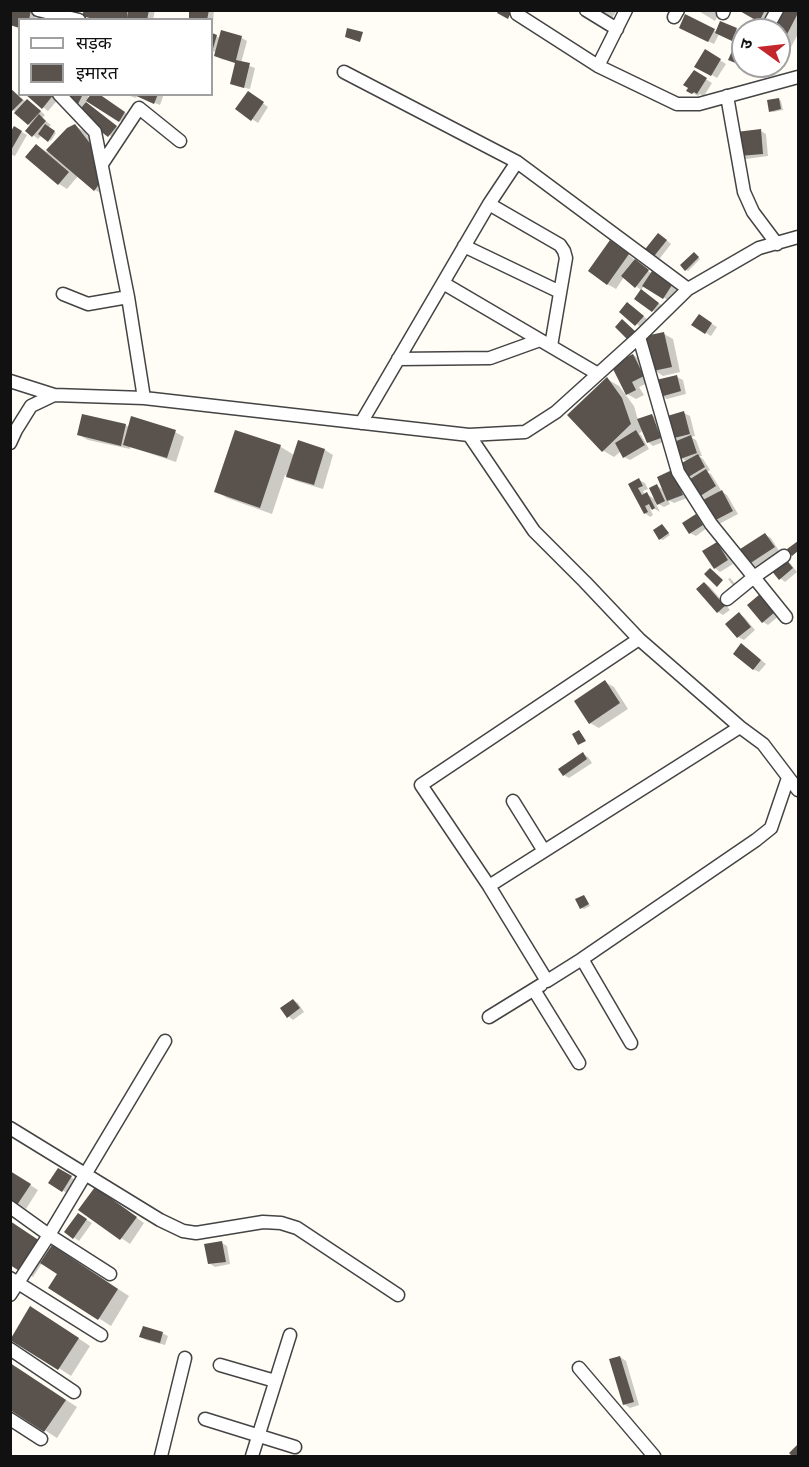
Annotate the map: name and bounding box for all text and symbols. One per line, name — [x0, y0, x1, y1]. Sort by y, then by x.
legend — [18, 18, 213, 96]
north arrow — [731, 18, 791, 78]
text: सड़क — [76, 30, 112, 54]
text: उ — [734, 36, 757, 51]
text: इमारत — [76, 60, 118, 84]

